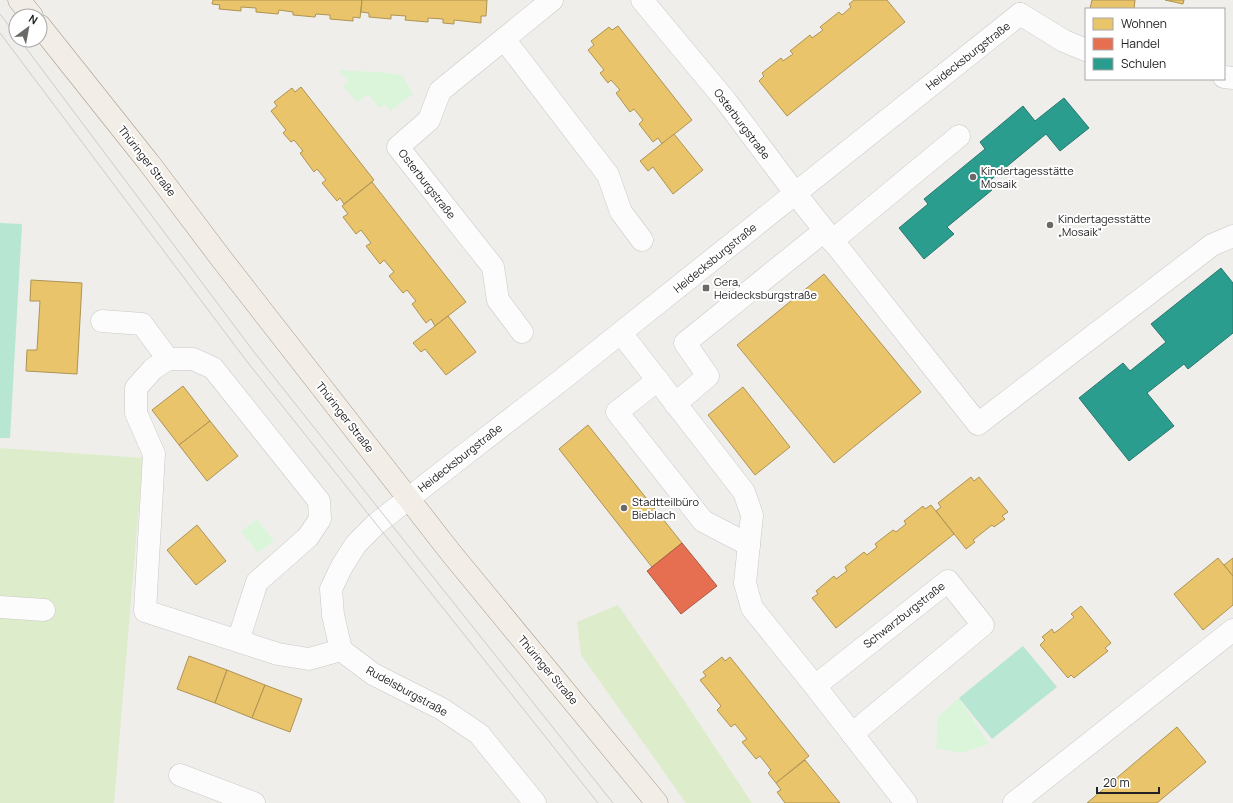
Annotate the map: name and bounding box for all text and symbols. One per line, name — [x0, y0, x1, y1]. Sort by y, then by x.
north arrow — [8, 8, 48, 48]
legend — [1085, 8, 1225, 80]
text: N — [26, 11, 41, 28]
text: Wohnen — [1121, 15, 1167, 32]
street label: Heidecksburgstraße — [922, 18, 1013, 93]
text: Handel — [1121, 35, 1160, 52]
text: Schulen — [1121, 55, 1166, 72]
street label: Osterburgstraße — [711, 85, 774, 162]
street label: Thüringer Straße — [115, 122, 180, 200]
street label: Osterburgstraße — [395, 146, 460, 222]
place label: Kindertagesstätte Mosaik — [981, 163, 1074, 191]
marker: Kindertagesstätte Mosaik — [968, 172, 978, 182]
place label: Kindertagesstätte „Mosaik“ — [1058, 211, 1151, 239]
street label: Heidecksburgstraße — [670, 219, 760, 296]
marker: Kindertagesstätte „Mosaik“ — [1045, 220, 1055, 230]
place label: Gera, Heidecksburgstraße — [714, 274, 818, 302]
marker: Gera, Heidecksburgstraße — [701, 283, 711, 293]
street label: Thüringer Straße — [313, 378, 378, 456]
street label: Heidecksburgstraße — [414, 420, 505, 495]
place label: Stadtteilbüro Bieblach — [632, 494, 699, 522]
marker: Stadtteilbüro Bieblach — [619, 503, 629, 513]
street label: Schwarzburgstraße — [860, 578, 948, 651]
street label: Thüringer Straße — [515, 632, 582, 708]
street label: Rudelsburgstraße — [364, 662, 451, 719]
scale bar — [1097, 769, 1159, 795]
text: 20 m — [1103, 774, 1130, 791]

